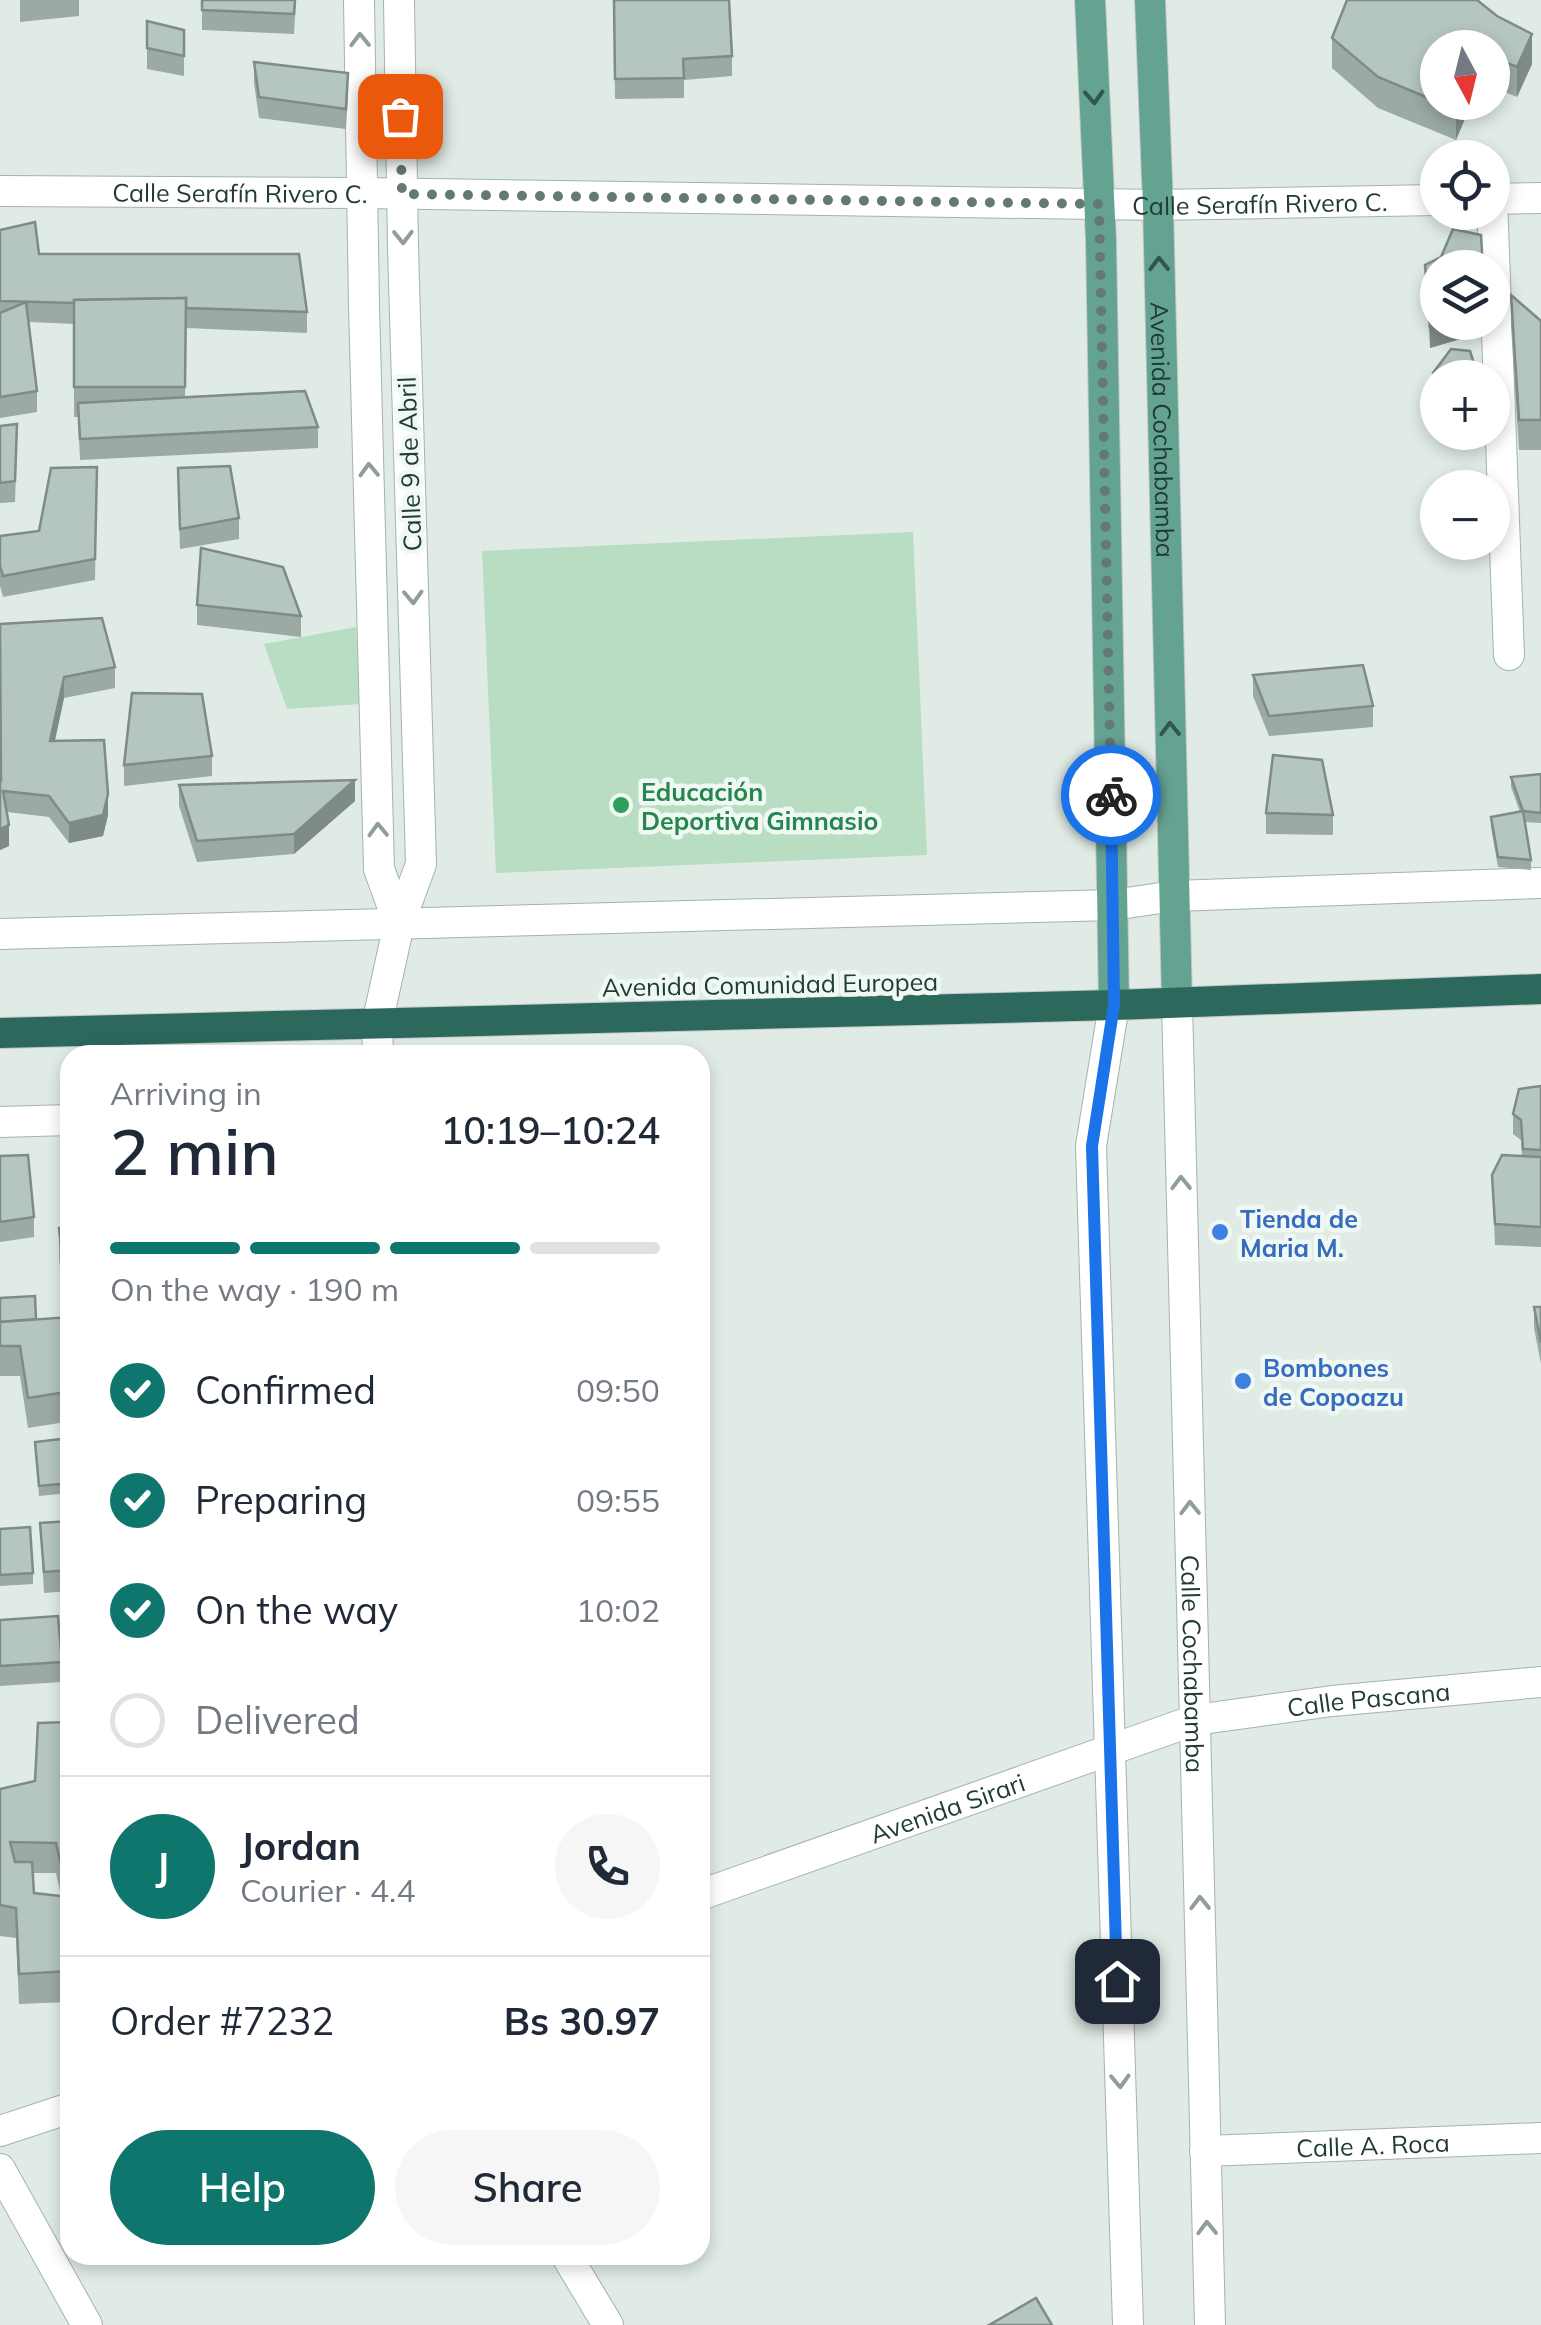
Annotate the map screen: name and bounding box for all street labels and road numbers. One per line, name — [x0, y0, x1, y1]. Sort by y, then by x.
street label: Calle Serafín Rivero C. — [112, 176, 368, 209]
street label: Calle Serafín Rivero C. — [1132, 185, 1388, 221]
street label: Avenida Cochabamba — [1145, 301, 1182, 558]
street label: Calle 9 de Abril — [390, 376, 428, 552]
street label: Avenida Comunidad Europea — [602, 966, 938, 1002]
street label: Calle Cochabamba — [1175, 1554, 1212, 1773]
street label: Calle Pascana — [1285, 1675, 1452, 1723]
street label: Avenida Sirari — [865, 1766, 1029, 1849]
street label: Calle A. Roca — [1296, 2126, 1450, 2163]

